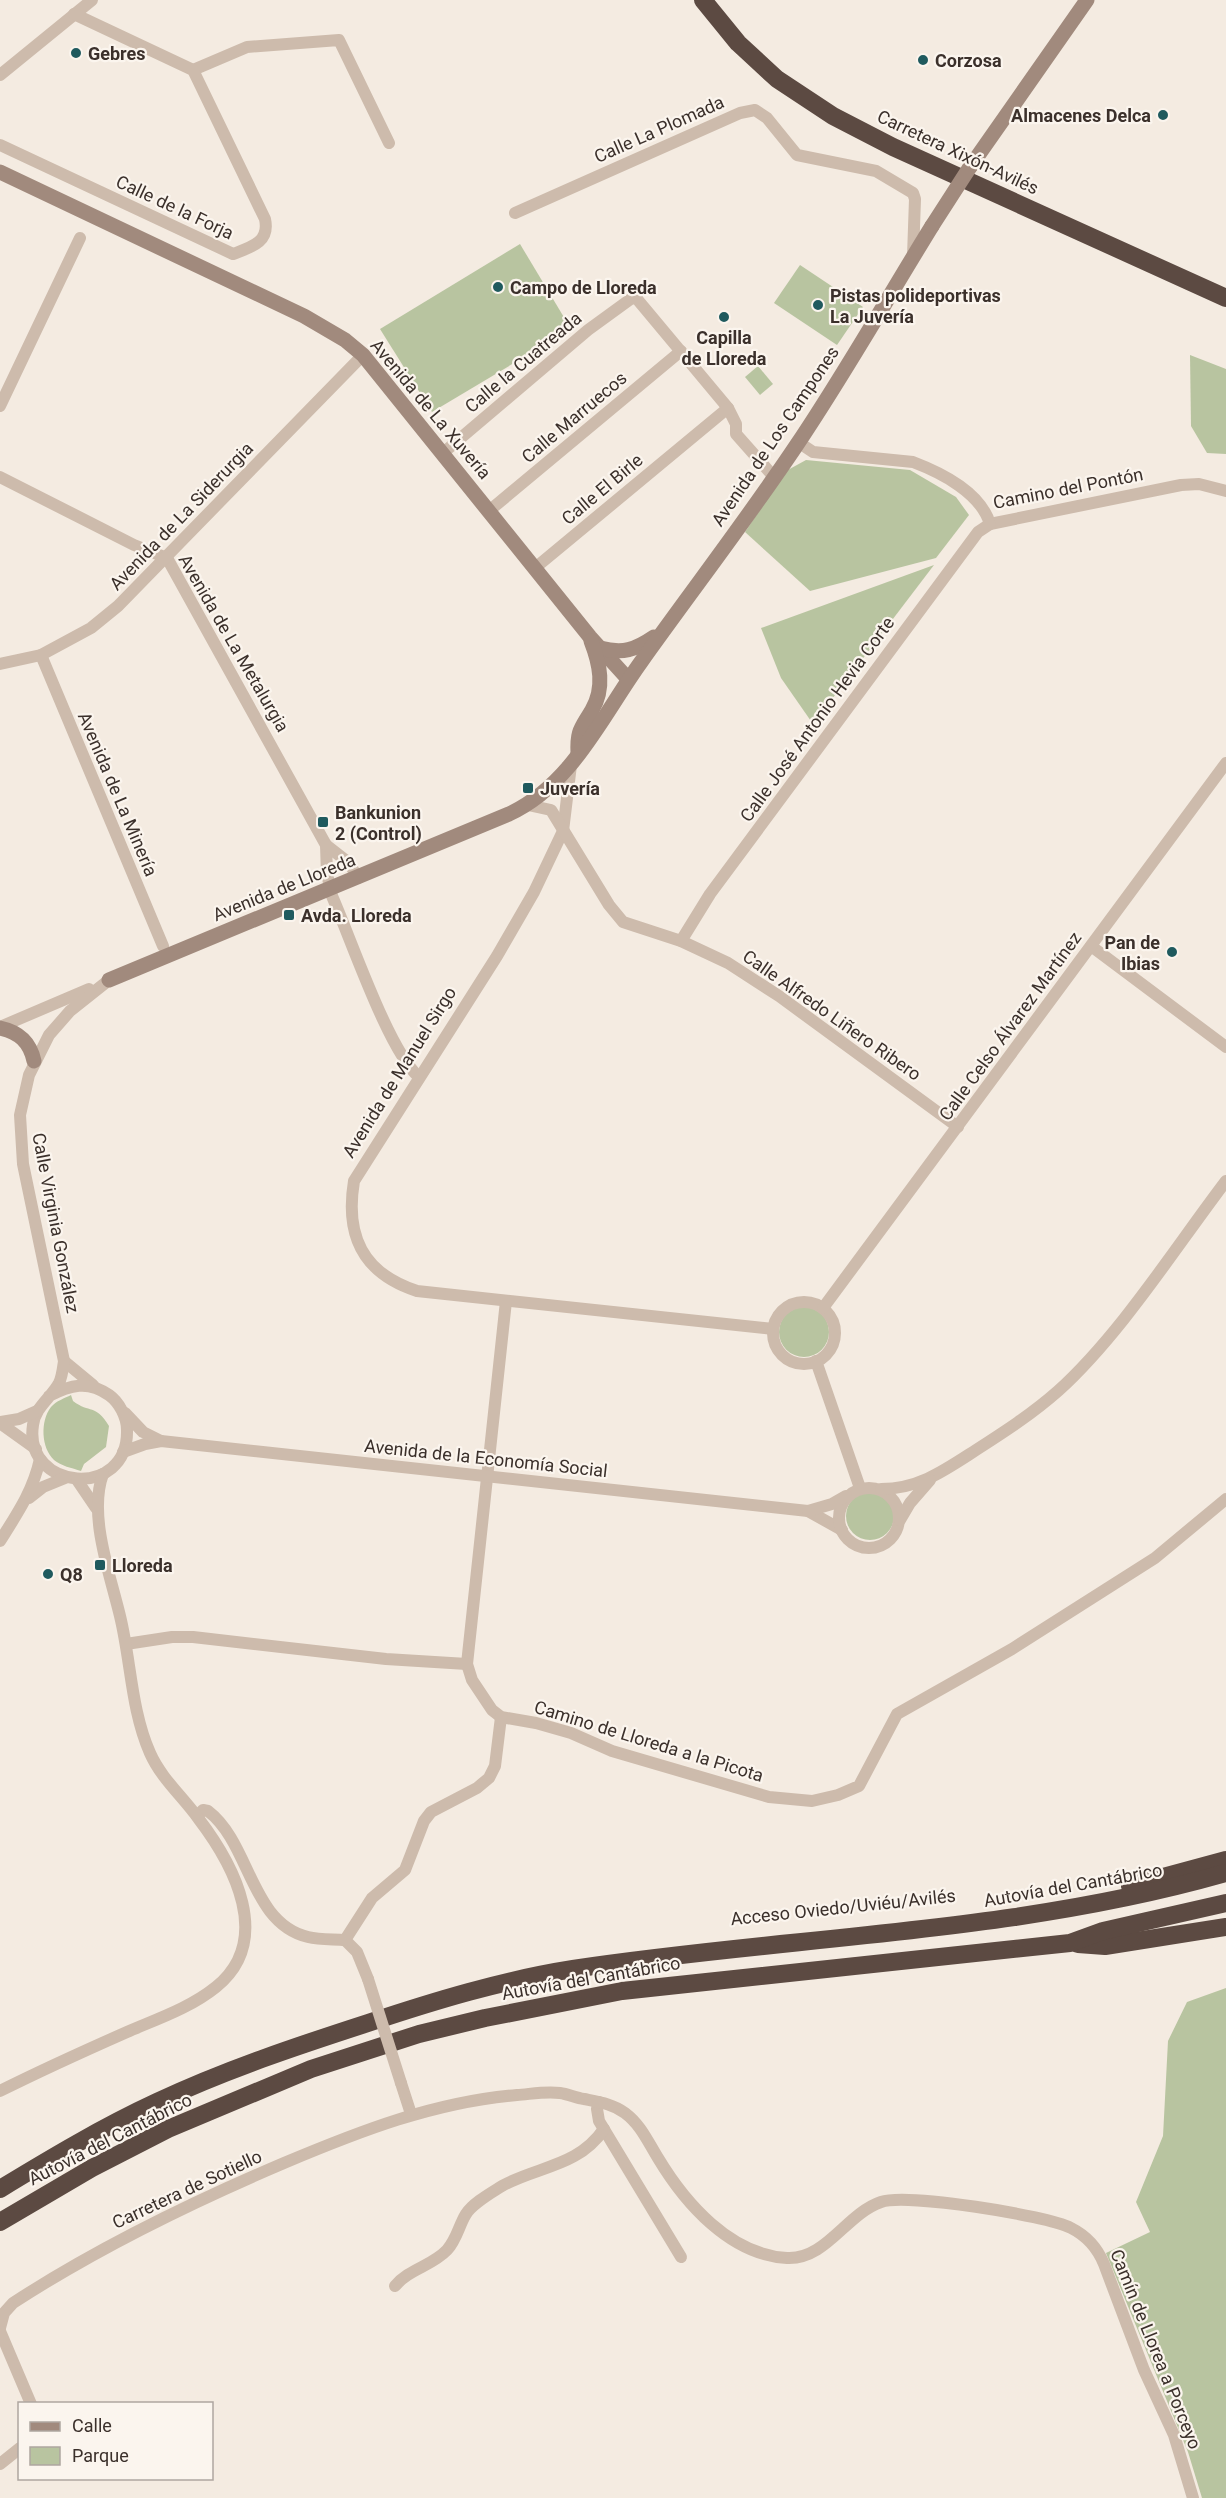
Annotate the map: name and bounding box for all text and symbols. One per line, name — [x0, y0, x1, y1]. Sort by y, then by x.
place label: Gebres — [88, 43, 146, 64]
marker: Gebres — [69, 46, 83, 60]
place label: Corzosa — [935, 50, 1002, 71]
marker: Corzosa — [916, 53, 930, 67]
street label: Calle La Plomada — [591, 91, 727, 167]
street label: Carretera Xixón-Avilés — [874, 105, 1042, 199]
place label: Almacenes Delca — [1011, 105, 1151, 126]
marker: Almacenes Delca — [1156, 108, 1170, 122]
street label: Calle de la Forja — [113, 171, 237, 243]
place label: Campo de Lloreda — [510, 277, 657, 298]
marker: Campo de Lloreda — [491, 280, 505, 294]
place label: Pistas polideportivas La Juvería — [830, 285, 1001, 327]
marker: Pistas polideportivas La Juvería — [811, 298, 825, 312]
street label: Calle la Cuatreada — [461, 307, 585, 417]
marker: Capilla de Lloreda — [717, 310, 731, 324]
place label: Capilla de Lloreda — [682, 327, 767, 369]
street label: Avenida de La Xuvería — [366, 335, 496, 483]
street label: Avenida de Los Campones — [707, 342, 843, 530]
street label: Calle Marruecos — [517, 367, 631, 467]
street label: Avenida de La Siderurgia — [105, 438, 257, 594]
street label: Calle El Birle — [557, 449, 647, 529]
street label: Camino del Pontón — [991, 463, 1145, 513]
street label: Avenida de La Metalurgia — [174, 550, 294, 736]
street label: Calle José Antonio Hevia Corte — [736, 612, 898, 826]
street label: Avenida de La Minería — [74, 709, 162, 879]
place label: Juvería — [540, 778, 600, 799]
marker: Juvería — [521, 781, 535, 795]
place label: Bankunion 2 (Control) — [335, 802, 422, 845]
marker: Bankunion 2 (Control) — [316, 815, 330, 829]
street label: Avenida de Lloreda — [210, 849, 358, 925]
place label: Avda. Lloreda — [301, 905, 412, 926]
marker: Avda. Lloreda — [282, 908, 296, 922]
street label: Calle Celso Álvarez Martínez — [934, 928, 1086, 1124]
place label: Pan de Ibias — [1104, 932, 1160, 974]
street label: Calle Alfredo Liñero Ribero — [739, 945, 925, 1085]
marker: Pan de Ibias — [1165, 945, 1179, 959]
street label: Avenida de Manuel Sirgo — [338, 983, 460, 1161]
street label: Calle Virginia González — [28, 1131, 84, 1315]
street label: Avenida de la Economía Social — [363, 1435, 609, 1481]
place label: Lloreda — [112, 1555, 173, 1576]
marker: Lloreda — [93, 1558, 107, 1572]
place label: Q8 — [60, 1564, 83, 1585]
marker: Q8 — [41, 1567, 55, 1581]
street label: Camino de Lloreda a la Picota — [532, 1696, 766, 1786]
street label: Autovía del Cantábrico — [982, 1859, 1164, 1911]
street label: Acceso Oviedo/Uviéu/Avilés — [729, 1885, 957, 1929]
street label: Autovía del Cantábrico — [500, 1952, 682, 2004]
street label: Autovía del Cantábrico — [25, 2089, 195, 2189]
street label: Carretera de Sotiello — [109, 2145, 265, 2233]
street label: Camín de Llorea a Porceyo — [1106, 2246, 1206, 2452]
legend — [18, 2402, 213, 2480]
text: Calle — [72, 2415, 112, 2436]
text: Parque — [72, 2445, 129, 2466]

